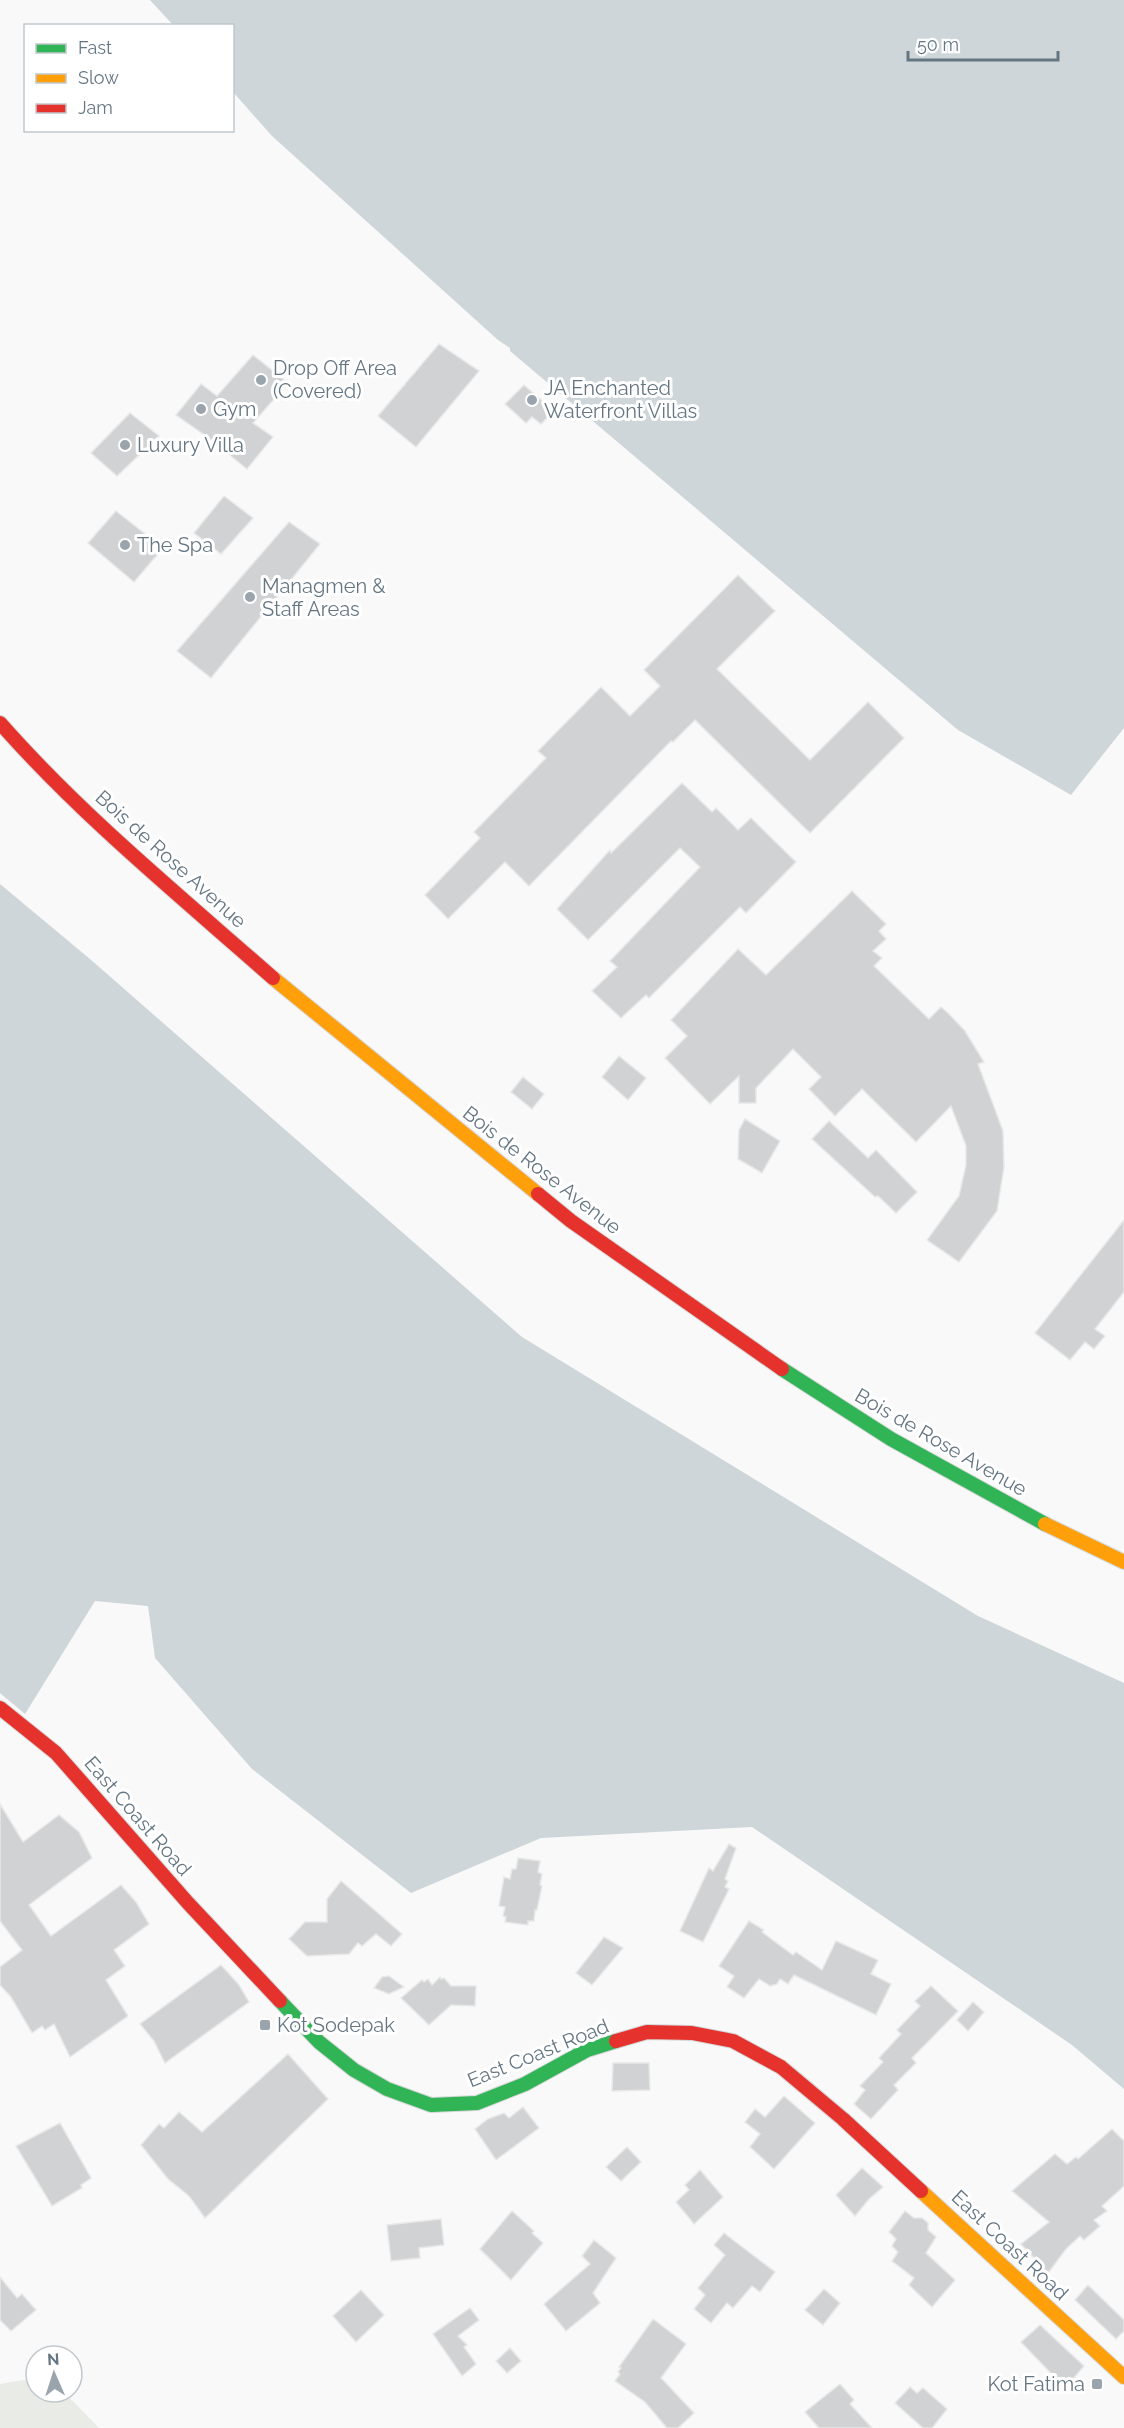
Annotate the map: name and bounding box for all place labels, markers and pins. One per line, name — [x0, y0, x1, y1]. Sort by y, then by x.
place label: Drop Off Area (Covered) — [273, 356, 397, 403]
marker: Drop Off Area (Covered) — [254, 373, 268, 387]
place label: JA Enchanted Waterfront Villas — [544, 376, 697, 423]
marker: JA Enchanted Waterfront Villas — [525, 393, 539, 407]
place label: Gym — [213, 397, 256, 421]
marker: Gym — [194, 402, 208, 416]
place label: Luxury Villa — [137, 433, 244, 457]
marker: Luxury Villa — [118, 438, 132, 452]
place label: The Spa — [137, 533, 213, 557]
marker: The Spa — [118, 538, 132, 552]
place label: Managmen & Staff Areas — [262, 574, 386, 621]
marker: Managmen & Staff Areas — [243, 590, 257, 604]
place label: Kot Sodepak — [277, 2013, 395, 2037]
marker: Kot Sodepak — [258, 2018, 272, 2032]
place label: Kot Fatima — [988, 2372, 1085, 2396]
marker: Kot Fatima — [1090, 2377, 1104, 2391]

